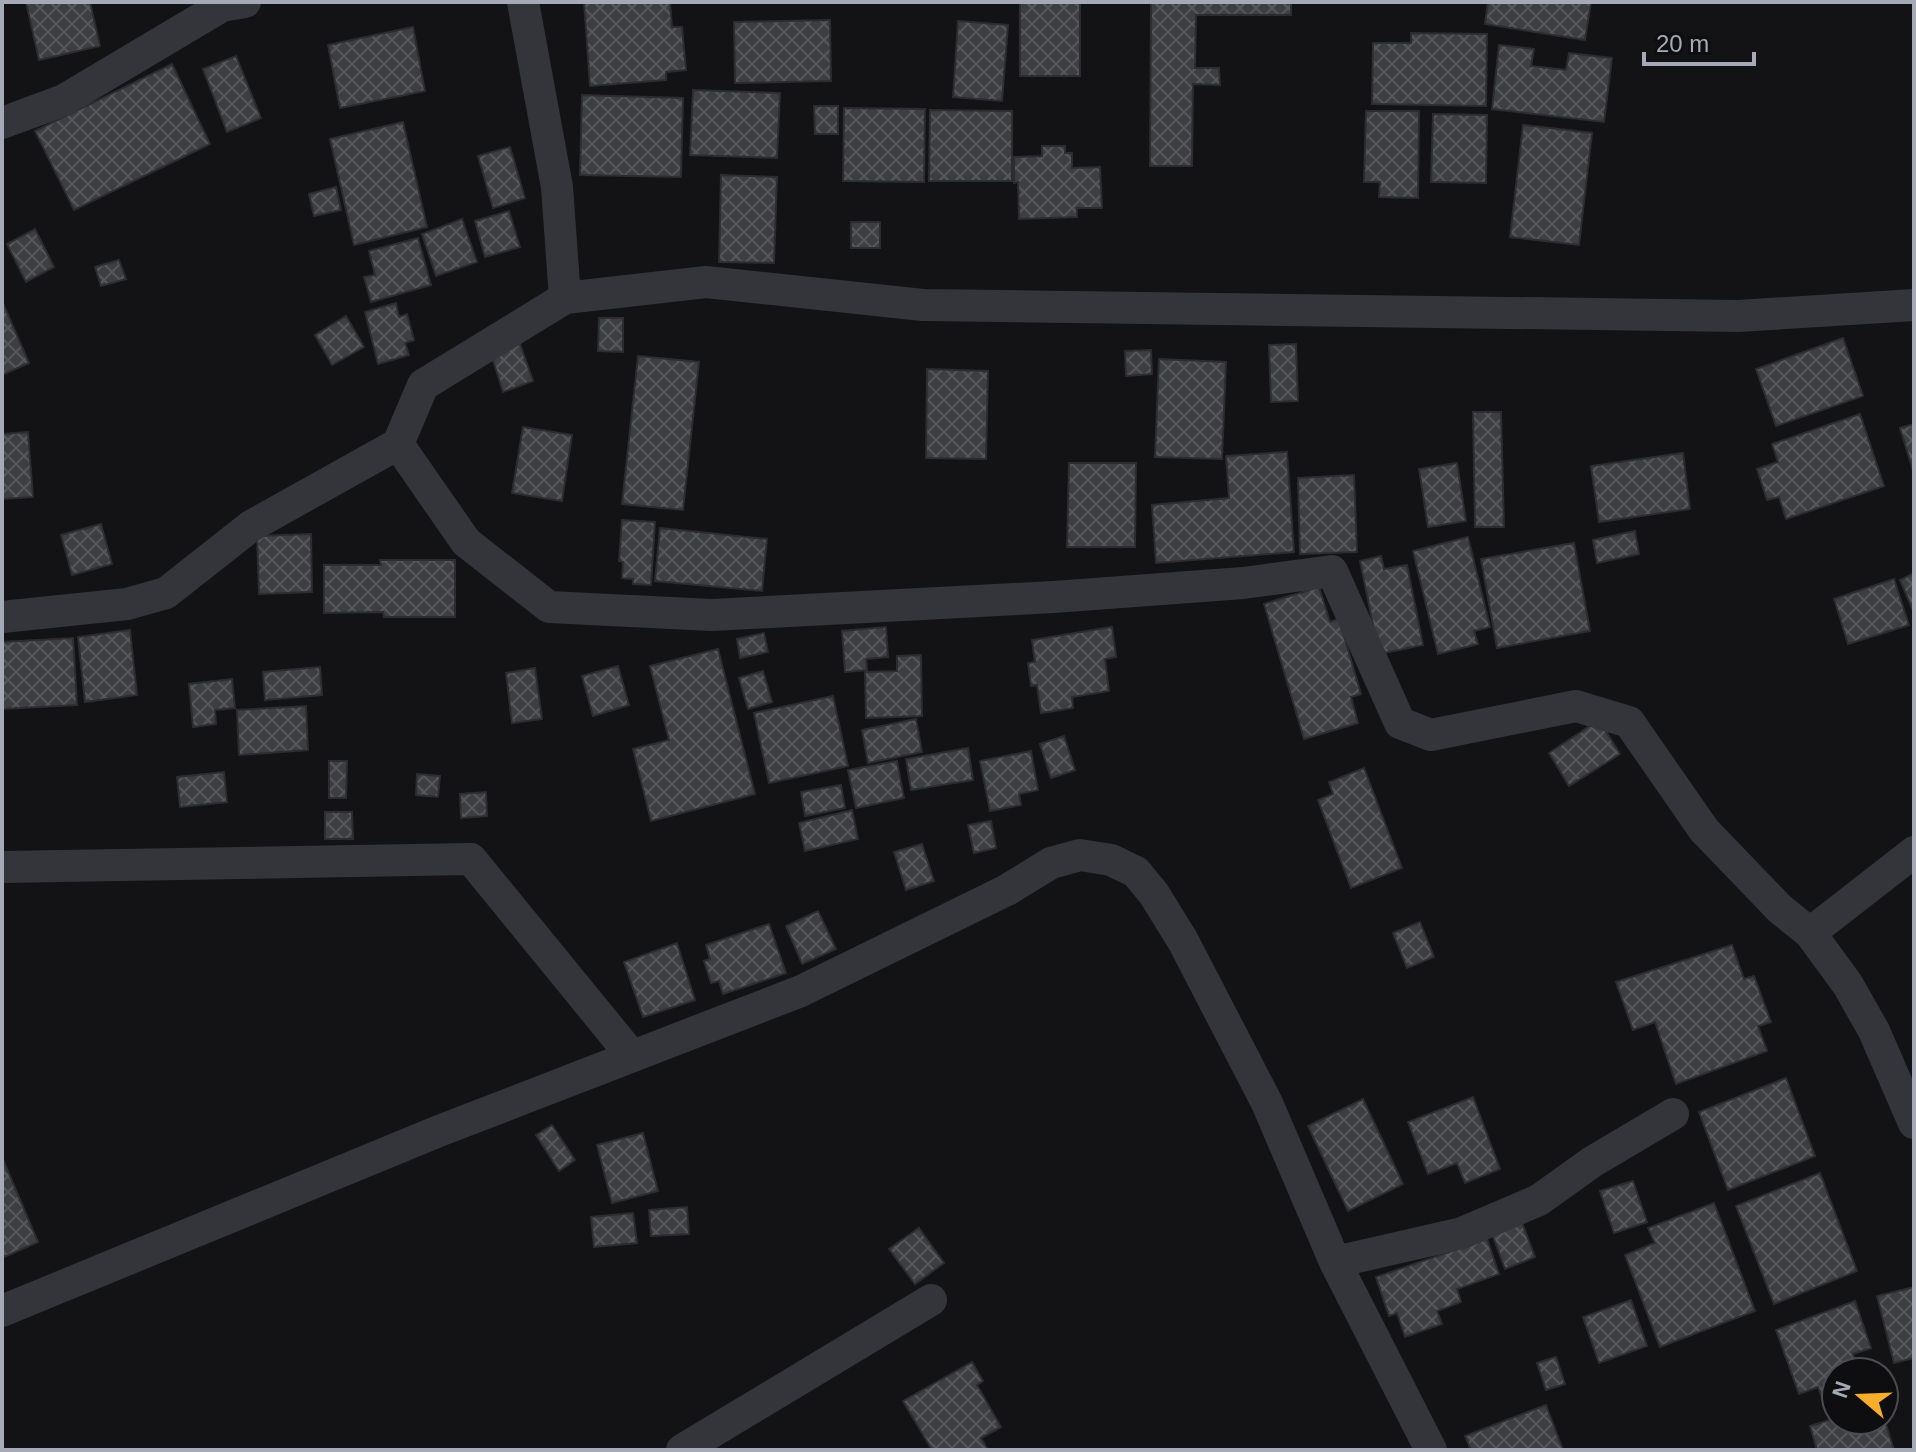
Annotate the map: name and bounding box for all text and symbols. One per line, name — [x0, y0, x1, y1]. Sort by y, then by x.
scale bar — [1644, 16, 1754, 66]
text: 20 m — [1656, 30, 1709, 57]
north arrow — [1820, 1356, 1900, 1436]
text: N — [1827, 1378, 1856, 1401]

